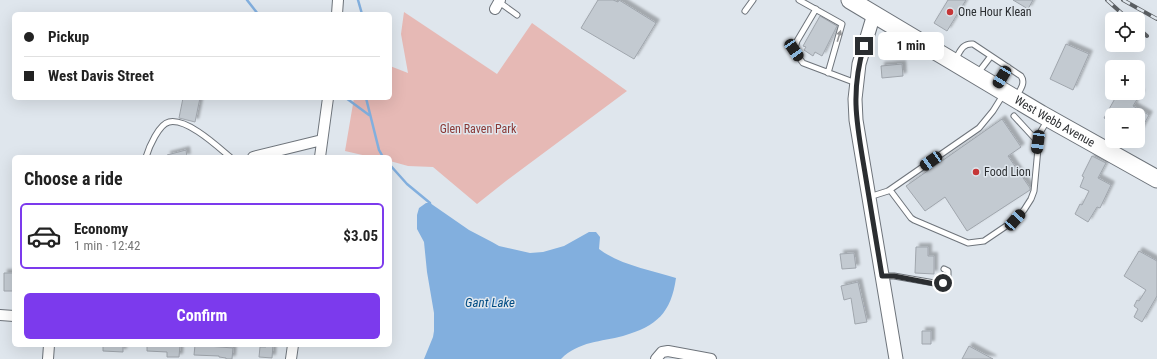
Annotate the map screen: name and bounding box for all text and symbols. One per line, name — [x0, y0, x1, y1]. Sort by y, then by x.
place label: One Hour Klean — [958, 5, 1032, 19]
marker: One Hour Klean — [945, 7, 955, 17]
map controls — [1105, 12, 1145, 148]
button: locate — [1105, 12, 1145, 52]
text: Pickup — [48, 28, 89, 46]
one-way arrow — [836, 30, 842, 42]
callout: 1 min — [878, 32, 944, 60]
car — [782, 37, 806, 63]
route end — [855, 37, 873, 55]
text: 1 min — [897, 38, 925, 53]
button: + — [1105, 60, 1145, 100]
car — [991, 64, 1013, 90]
text: West Davis Street — [48, 67, 154, 85]
street label: West Webb Avenue — [1012, 93, 1098, 150]
button: − — [1105, 108, 1145, 148]
park label: Glen Raven Park — [440, 122, 517, 136]
car — [1030, 129, 1046, 155]
car — [918, 149, 944, 173]
place label: Food Lion — [984, 165, 1031, 179]
marker: Food Lion — [971, 167, 981, 177]
text: Choose a ride — [24, 168, 123, 189]
car — [1003, 207, 1027, 233]
icon: car — [26, 218, 62, 254]
text: Economy — [74, 220, 128, 238]
text: $3.05 — [343, 227, 378, 245]
text: 1 min · 12:42 — [74, 238, 140, 253]
route start — [934, 274, 952, 292]
button: Confirm — [24, 293, 380, 339]
water label: Gant Lake — [465, 295, 515, 310]

